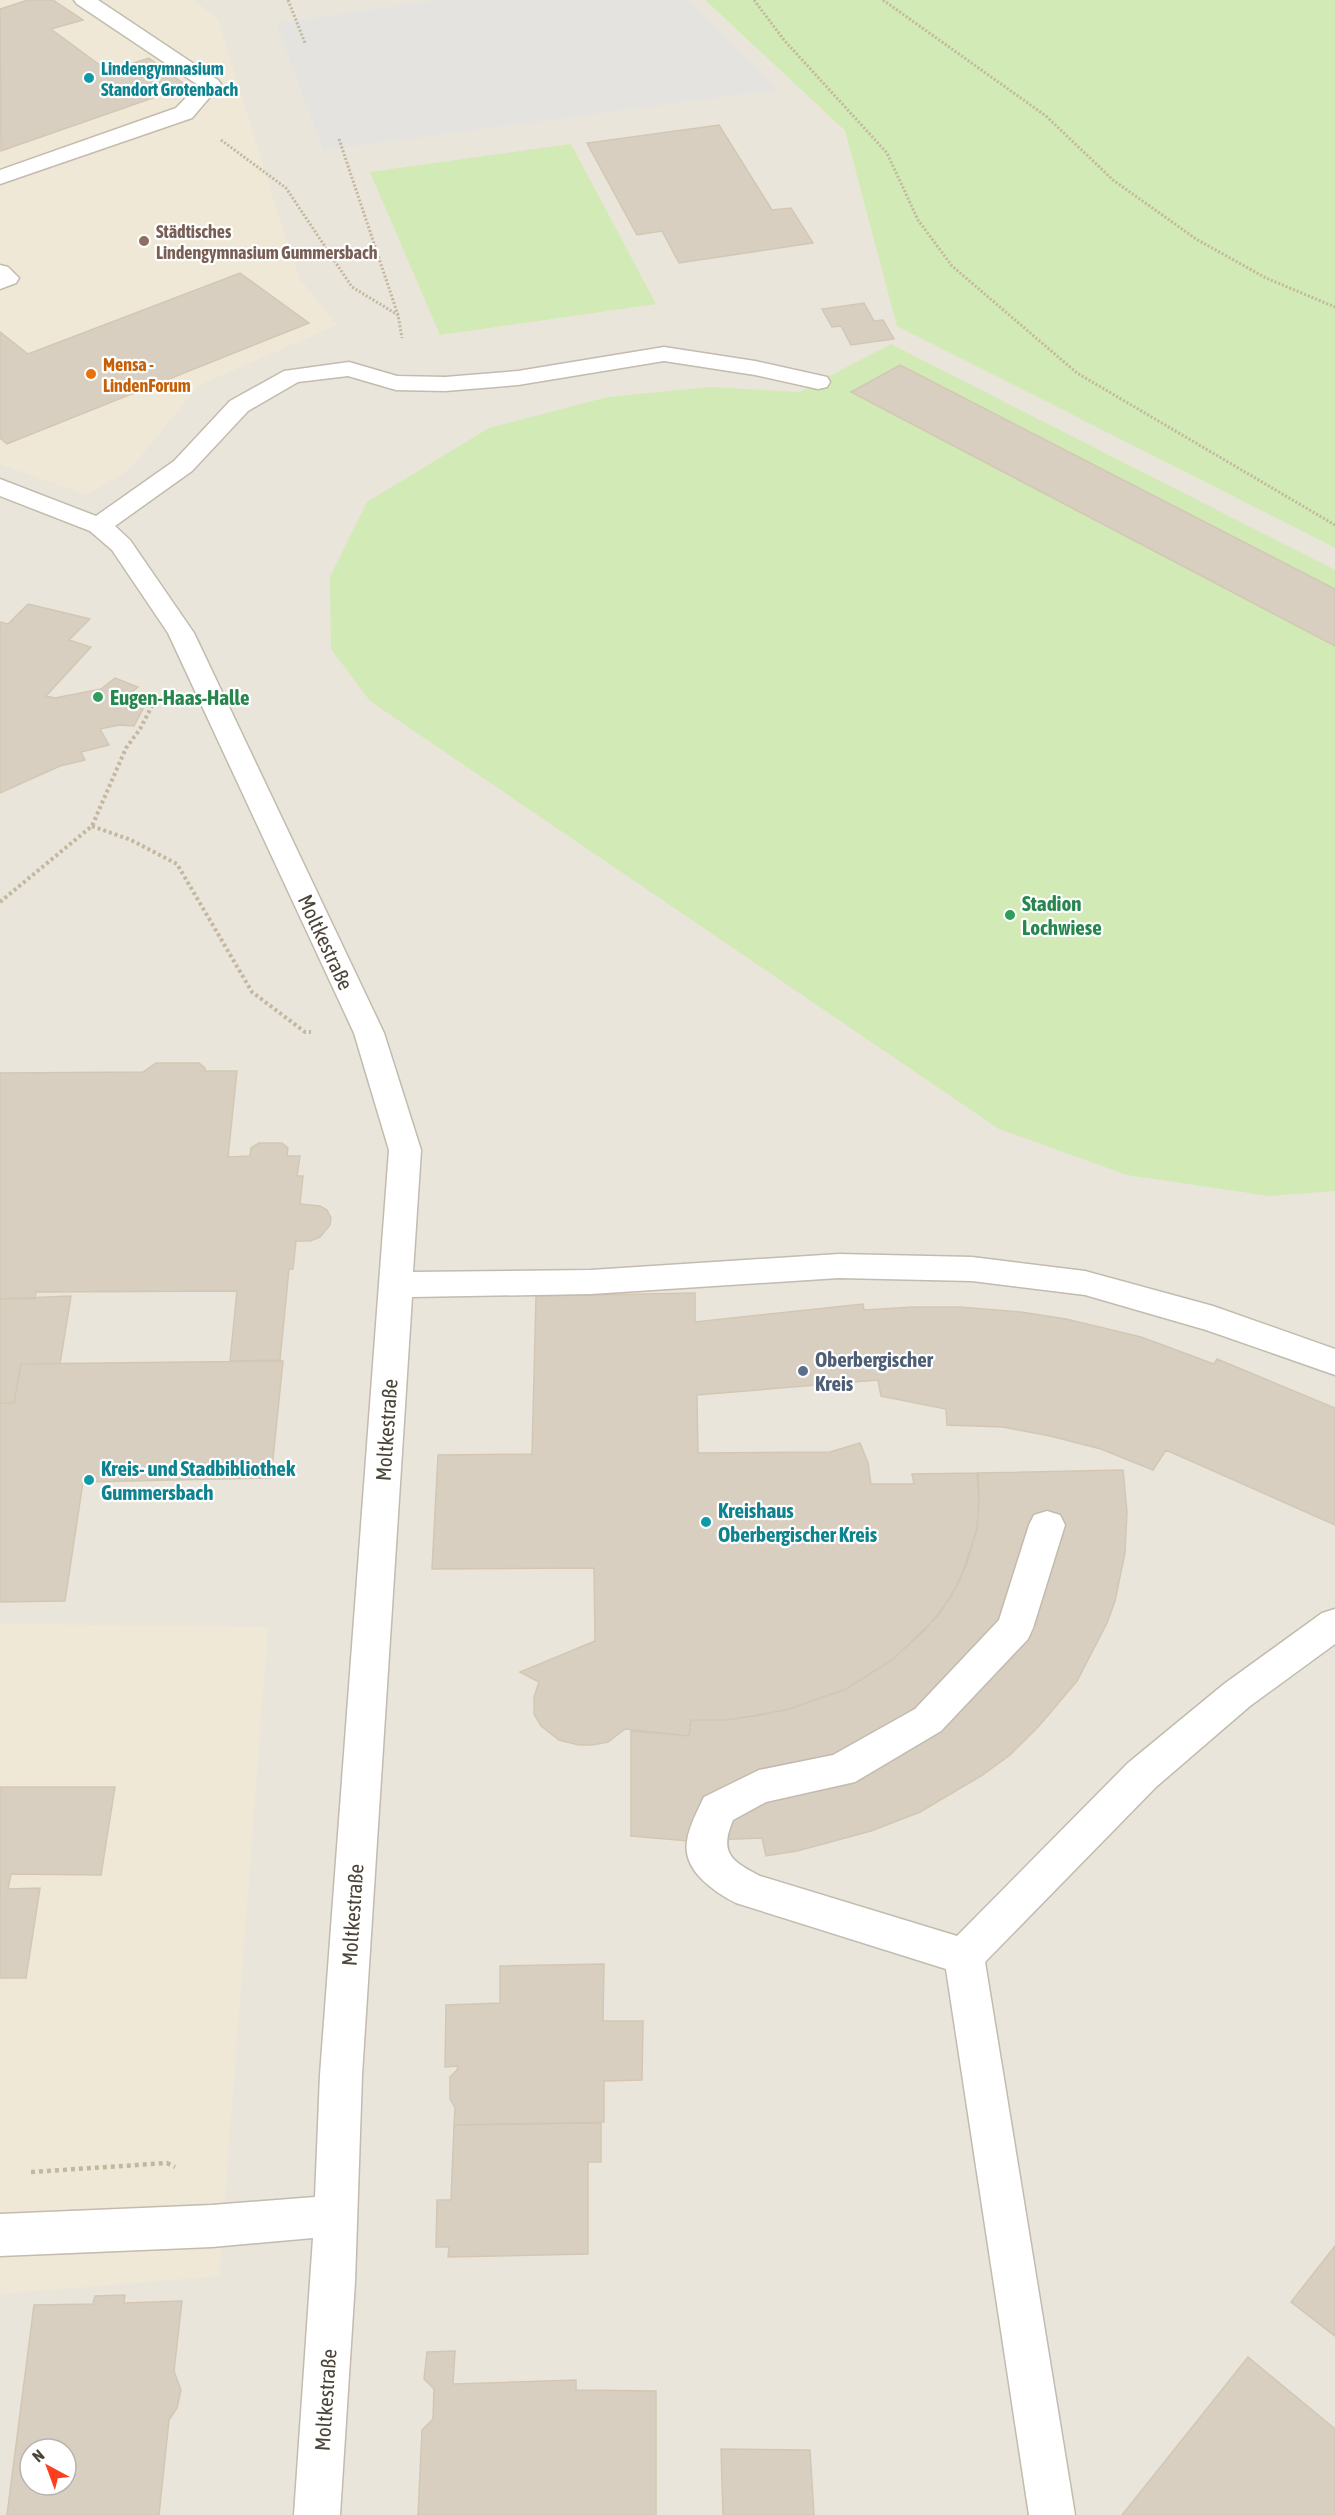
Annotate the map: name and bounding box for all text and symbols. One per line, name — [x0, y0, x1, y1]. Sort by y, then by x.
place label: Lindengymnasium Standort Grotenbach — [101, 58, 238, 100]
marker: Lindengymnasium Standort Grotenbach — [82, 71, 96, 85]
place label: Städtisches Lindengymnasium Gummersbach — [156, 221, 378, 263]
marker: Städtisches Lindengymnasium Gummersbach — [137, 234, 151, 248]
place label: Mensa - LindenForum — [103, 354, 191, 396]
marker: Mensa - LindenForum — [84, 367, 98, 381]
place label: Eugen-Haas-Halle — [110, 685, 249, 709]
marker: Eugen-Haas-Halle — [91, 690, 105, 704]
street label: Moltkestraße — [294, 891, 358, 993]
place label: Stadion Lochwiese — [1022, 891, 1102, 939]
marker: Stadion Lochwiese — [1003, 908, 1017, 922]
place label: Oberbergischer Kreis — [815, 1347, 934, 1395]
marker: Oberbergischer Kreis — [796, 1364, 810, 1378]
street label: Moltkestraße — [370, 1378, 402, 1482]
place label: Kreis- und Stadbibliothek Gummersbach — [101, 1456, 296, 1504]
marker: Kreis- und Stadbibliothek Gummersbach — [82, 1473, 96, 1487]
place label: Kreishaus Oberbergischer Kreis — [718, 1498, 878, 1546]
marker: Kreishaus Oberbergischer Kreis — [699, 1515, 713, 1529]
street label: Moltkestraße — [336, 1863, 368, 1967]
street label: Moltkestraße — [309, 2348, 341, 2452]
north arrow — [18, 2437, 78, 2497]
text: N — [29, 2446, 48, 2466]

